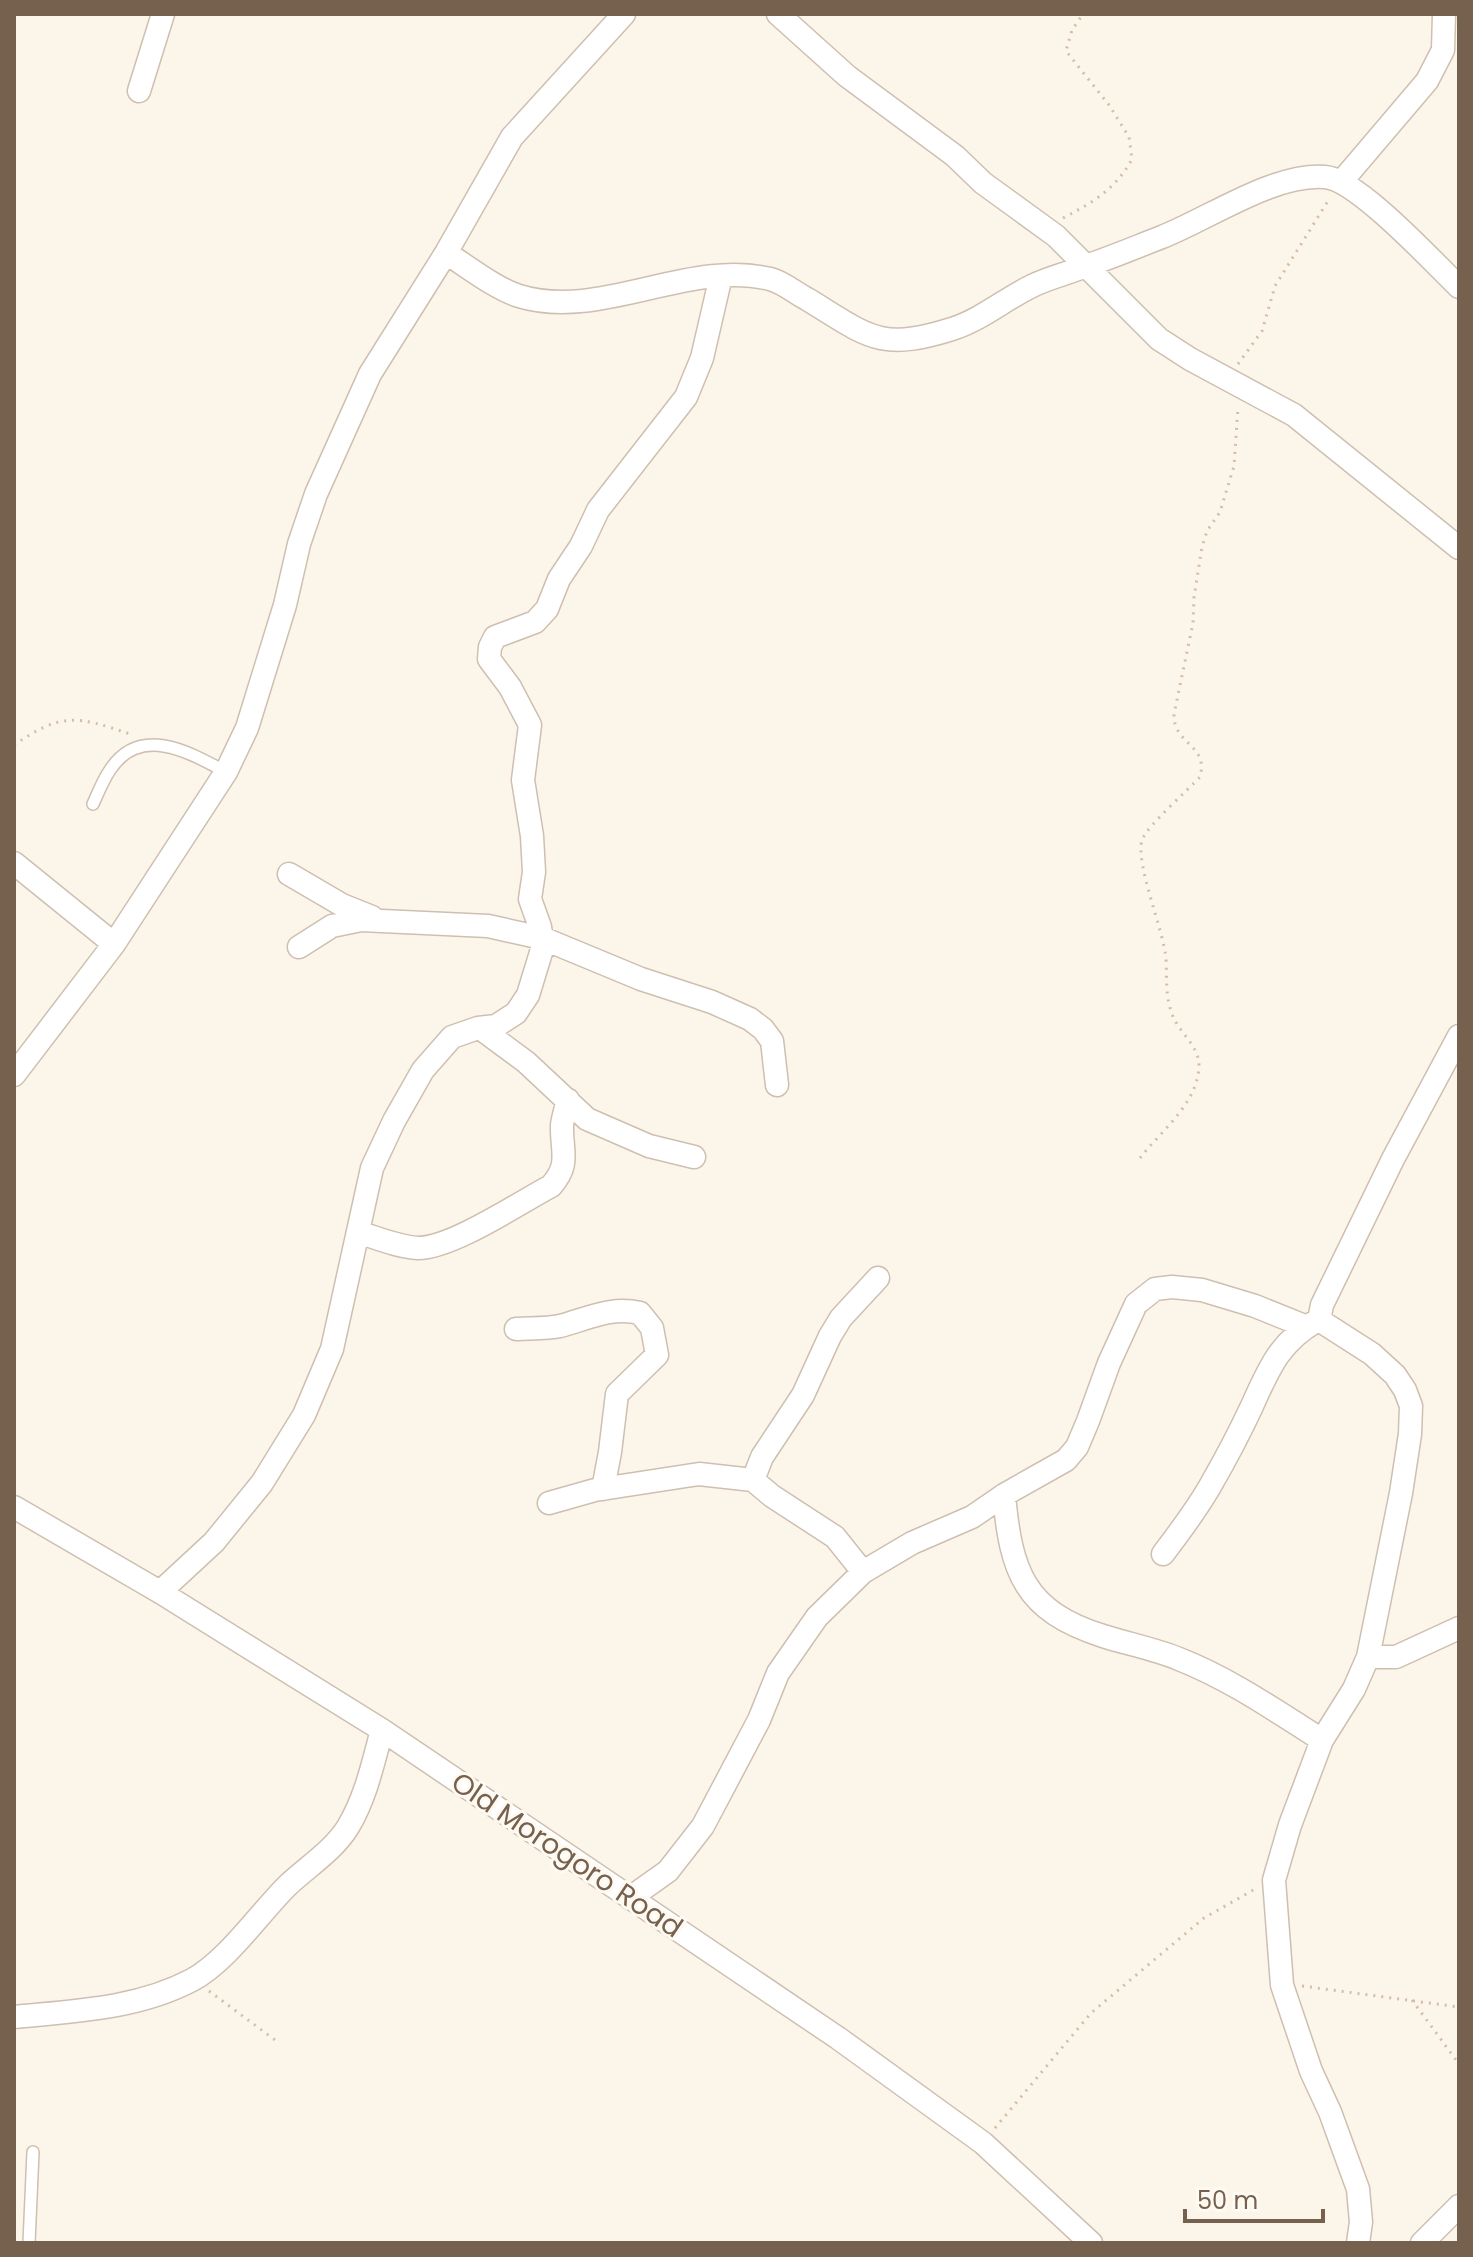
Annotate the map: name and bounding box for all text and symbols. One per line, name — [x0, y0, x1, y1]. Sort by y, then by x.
street label: Old Morogoro Road — [444, 1763, 690, 1947]
scale bar — [1185, 2173, 1323, 2223]
text: 50 m — [1197, 2184, 1258, 2217]

